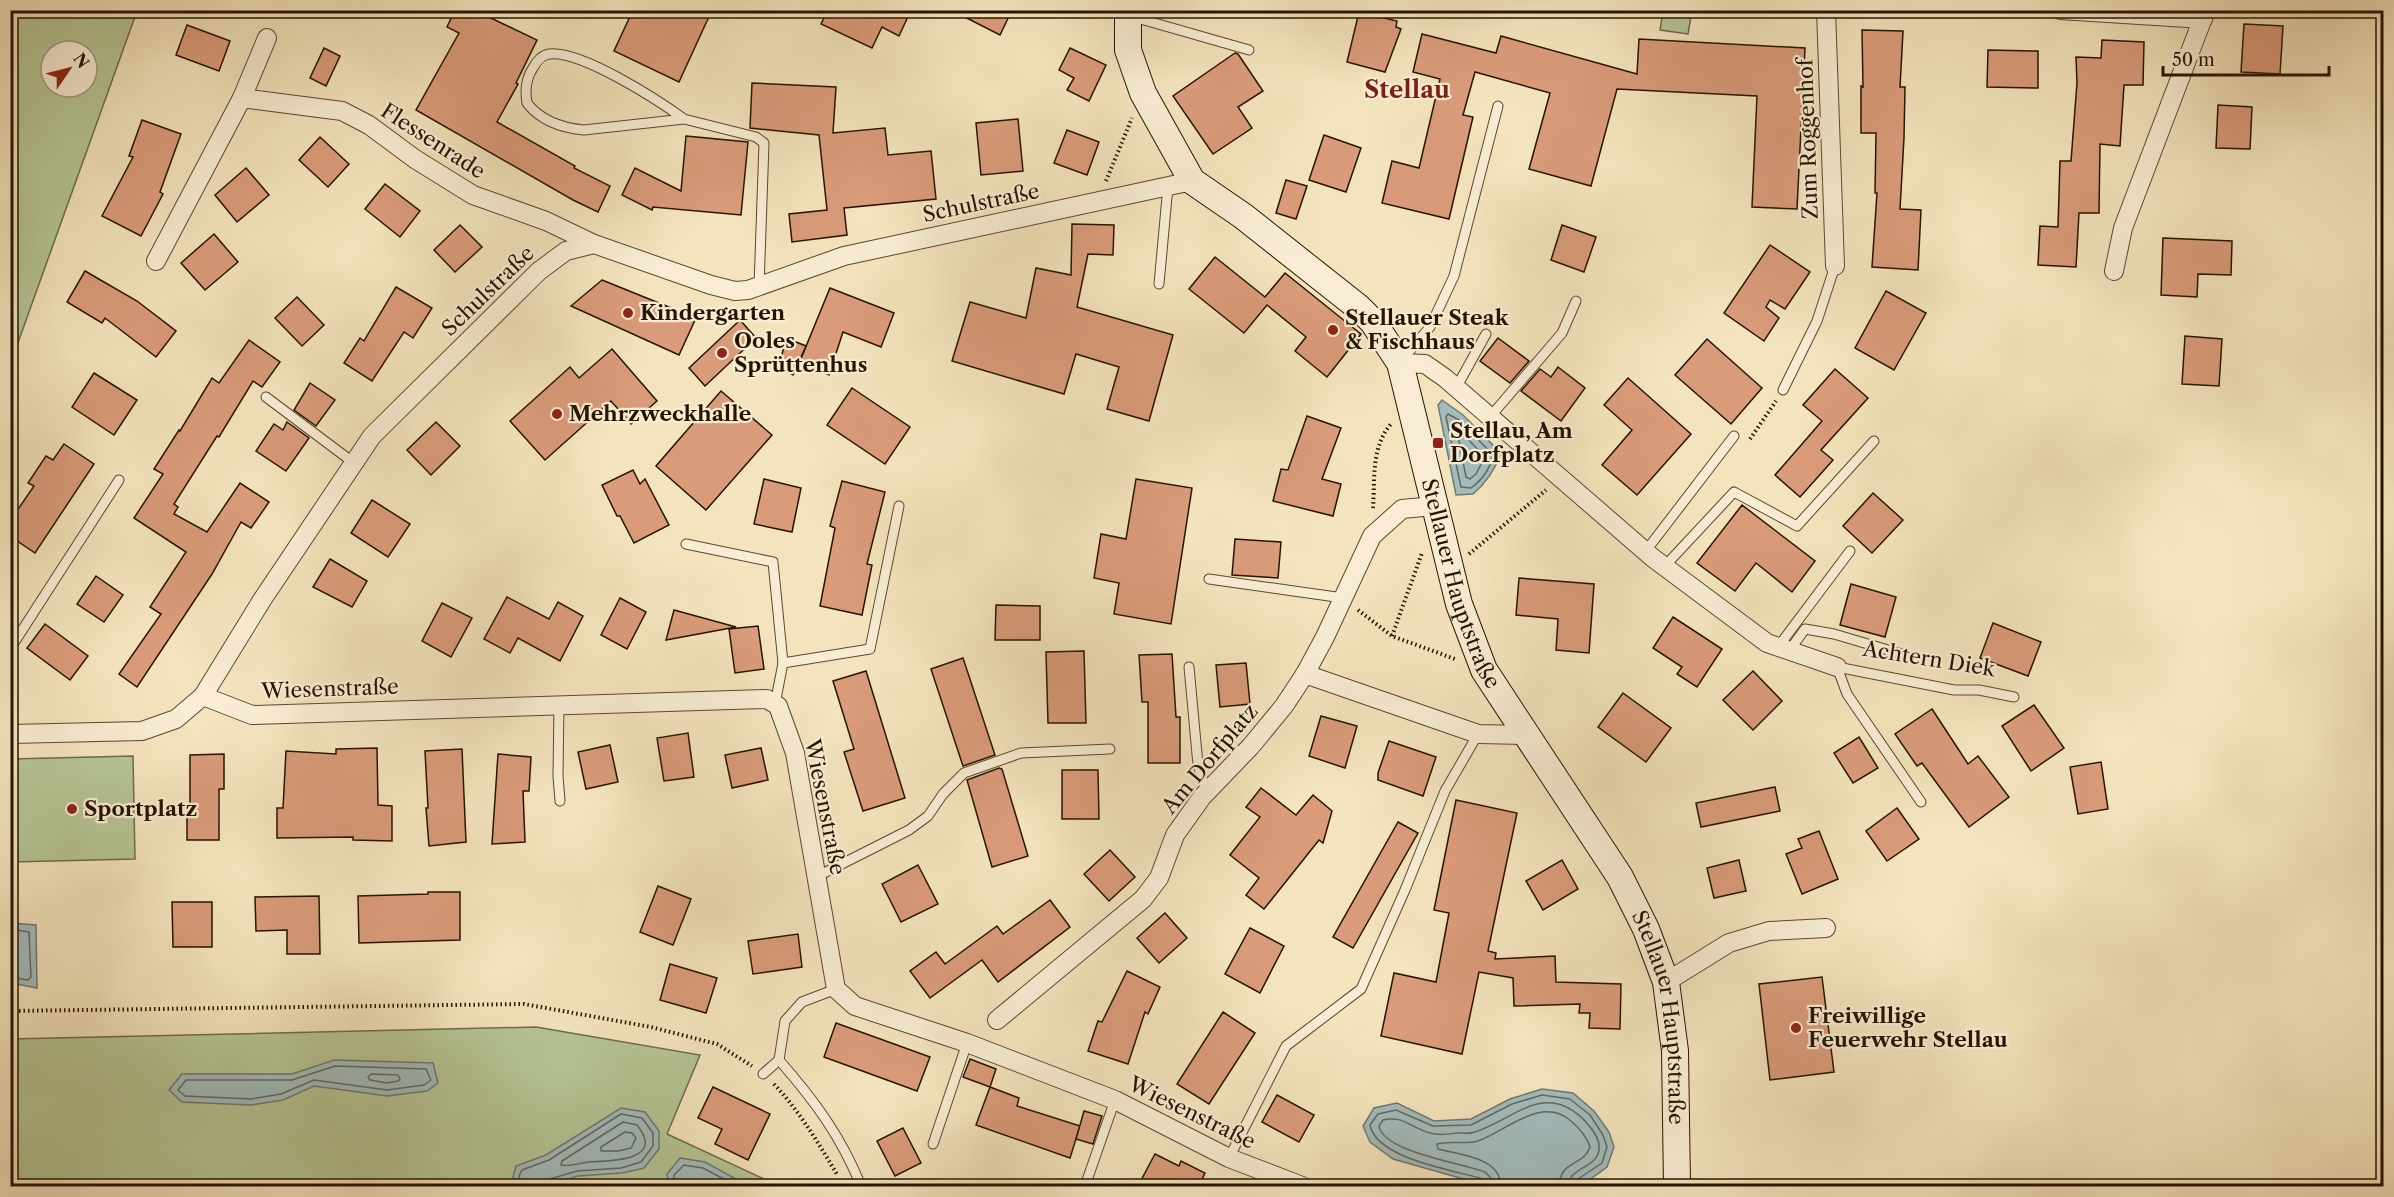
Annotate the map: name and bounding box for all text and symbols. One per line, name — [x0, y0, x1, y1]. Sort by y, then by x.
north arrow — [39, 39, 99, 99]
scale bar — [2163, 39, 2330, 77]
text: N — [69, 49, 94, 72]
text: 50 m — [2172, 49, 2215, 71]
street label: Zum Roggenhof — [1792, 56, 1823, 220]
district label: Stellau — [1364, 75, 1450, 104]
street label: Flessenrade — [376, 98, 490, 184]
street label: Schulstraße — [920, 178, 1041, 227]
street label: Schulstraße — [436, 240, 539, 341]
place label: Kindergarten — [640, 300, 786, 325]
place label: Stellauer Steak & Fischhaus — [1345, 305, 1510, 354]
marker: Kindergarten — [621, 306, 635, 320]
marker: Stellauer Steak & Fischhaus — [1326, 323, 1340, 337]
place label: Ooles Sprüttenhus — [734, 328, 867, 377]
marker: Ooles Sprüttenhus — [715, 346, 729, 360]
place label: Mehrzweckhalle — [569, 401, 751, 426]
marker: Mehrzweckhalle — [550, 407, 564, 421]
place label: Stellau, Am Dorfplatz — [1450, 418, 1573, 467]
marker: Stellau, Am Dorfplatz — [1431, 436, 1445, 450]
street label: Stellauer Hauptstraße — [1417, 476, 1506, 693]
street label: Achtern Diek — [1860, 636, 1998, 681]
street label: Wiesenstraße — [260, 674, 399, 703]
street label: Am Dorfplatz — [1156, 699, 1263, 819]
street label: Wiesenstraße — [800, 736, 851, 877]
place label: Sportplatz — [84, 796, 197, 821]
marker: Sportplatz — [65, 802, 79, 816]
street label: Stellauer Hauptstraße — [1627, 906, 1689, 1125]
place label: Freiwillige Feuerwehr Stellau — [1808, 1003, 2008, 1052]
marker: Freiwillige Feuerwehr Stellau — [1789, 1021, 1803, 1035]
street label: Wiesenstraße — [1124, 1071, 1260, 1154]

